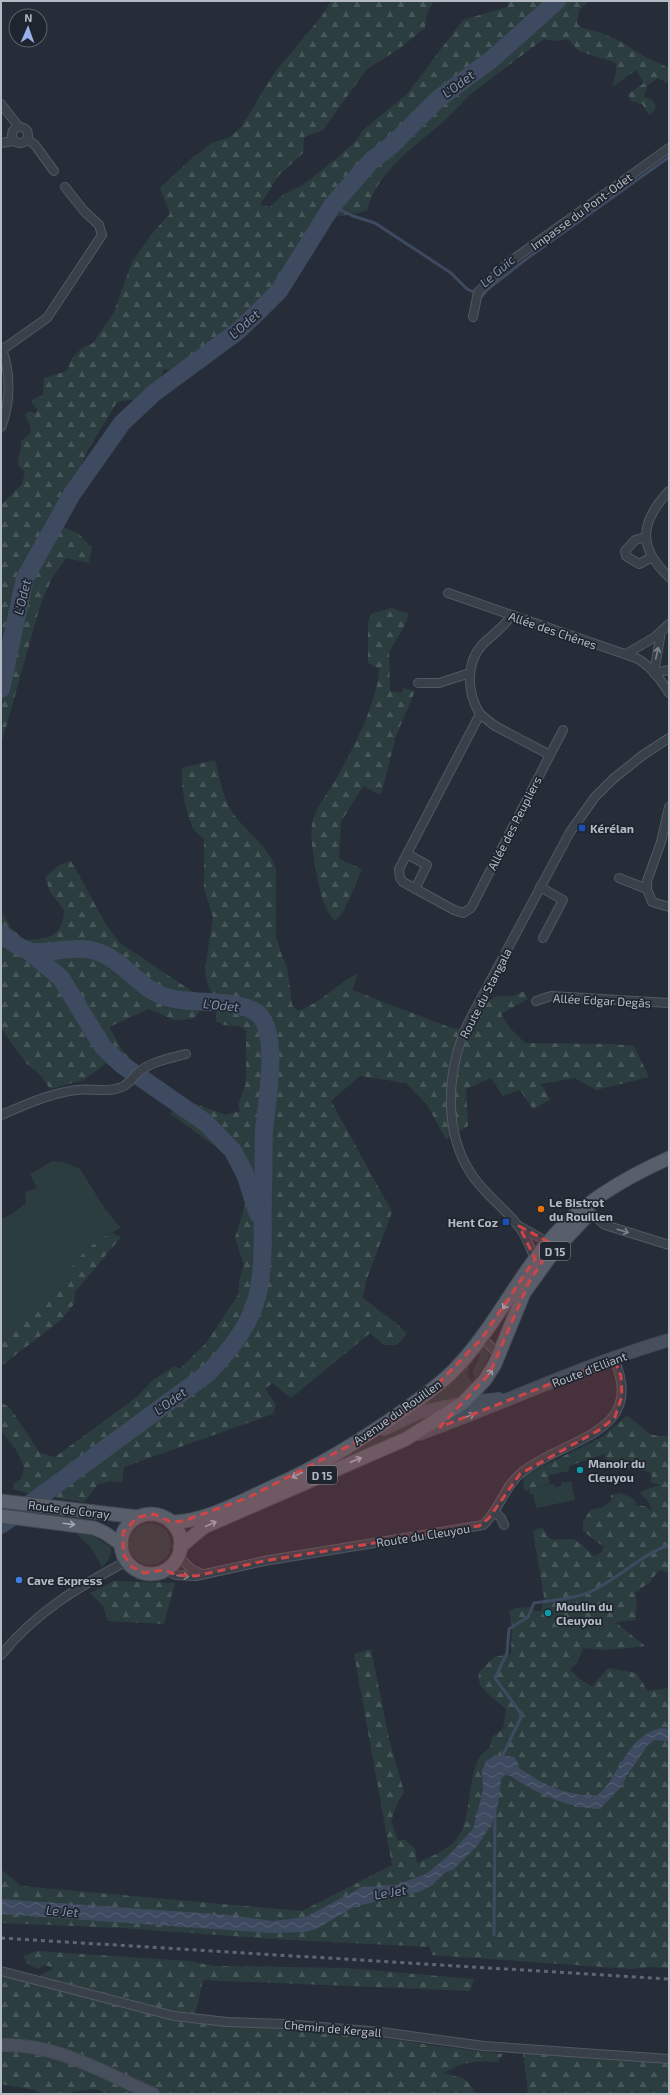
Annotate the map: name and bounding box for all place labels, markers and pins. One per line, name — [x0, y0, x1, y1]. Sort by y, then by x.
place label: Kérélan — [590, 821, 634, 835]
marker: Kérélan — [577, 823, 587, 833]
place label: Le Bistrot du Rouillen — [549, 1195, 613, 1223]
marker: Le Bistrot du Rouillen — [536, 1204, 546, 1214]
place label: Hent Coz — [448, 1215, 498, 1229]
marker: Hent Coz — [501, 1217, 511, 1227]
place label: Manoir du Cleuyou — [588, 1456, 645, 1485]
marker: Manoir du Cleuyou — [575, 1465, 585, 1475]
place label: Cave Express — [27, 1573, 102, 1587]
marker: Cave Express — [14, 1575, 24, 1585]
place label: Moulin du Cleuyou — [556, 1599, 613, 1628]
marker: Moulin du Cleuyou — [543, 1608, 553, 1618]

